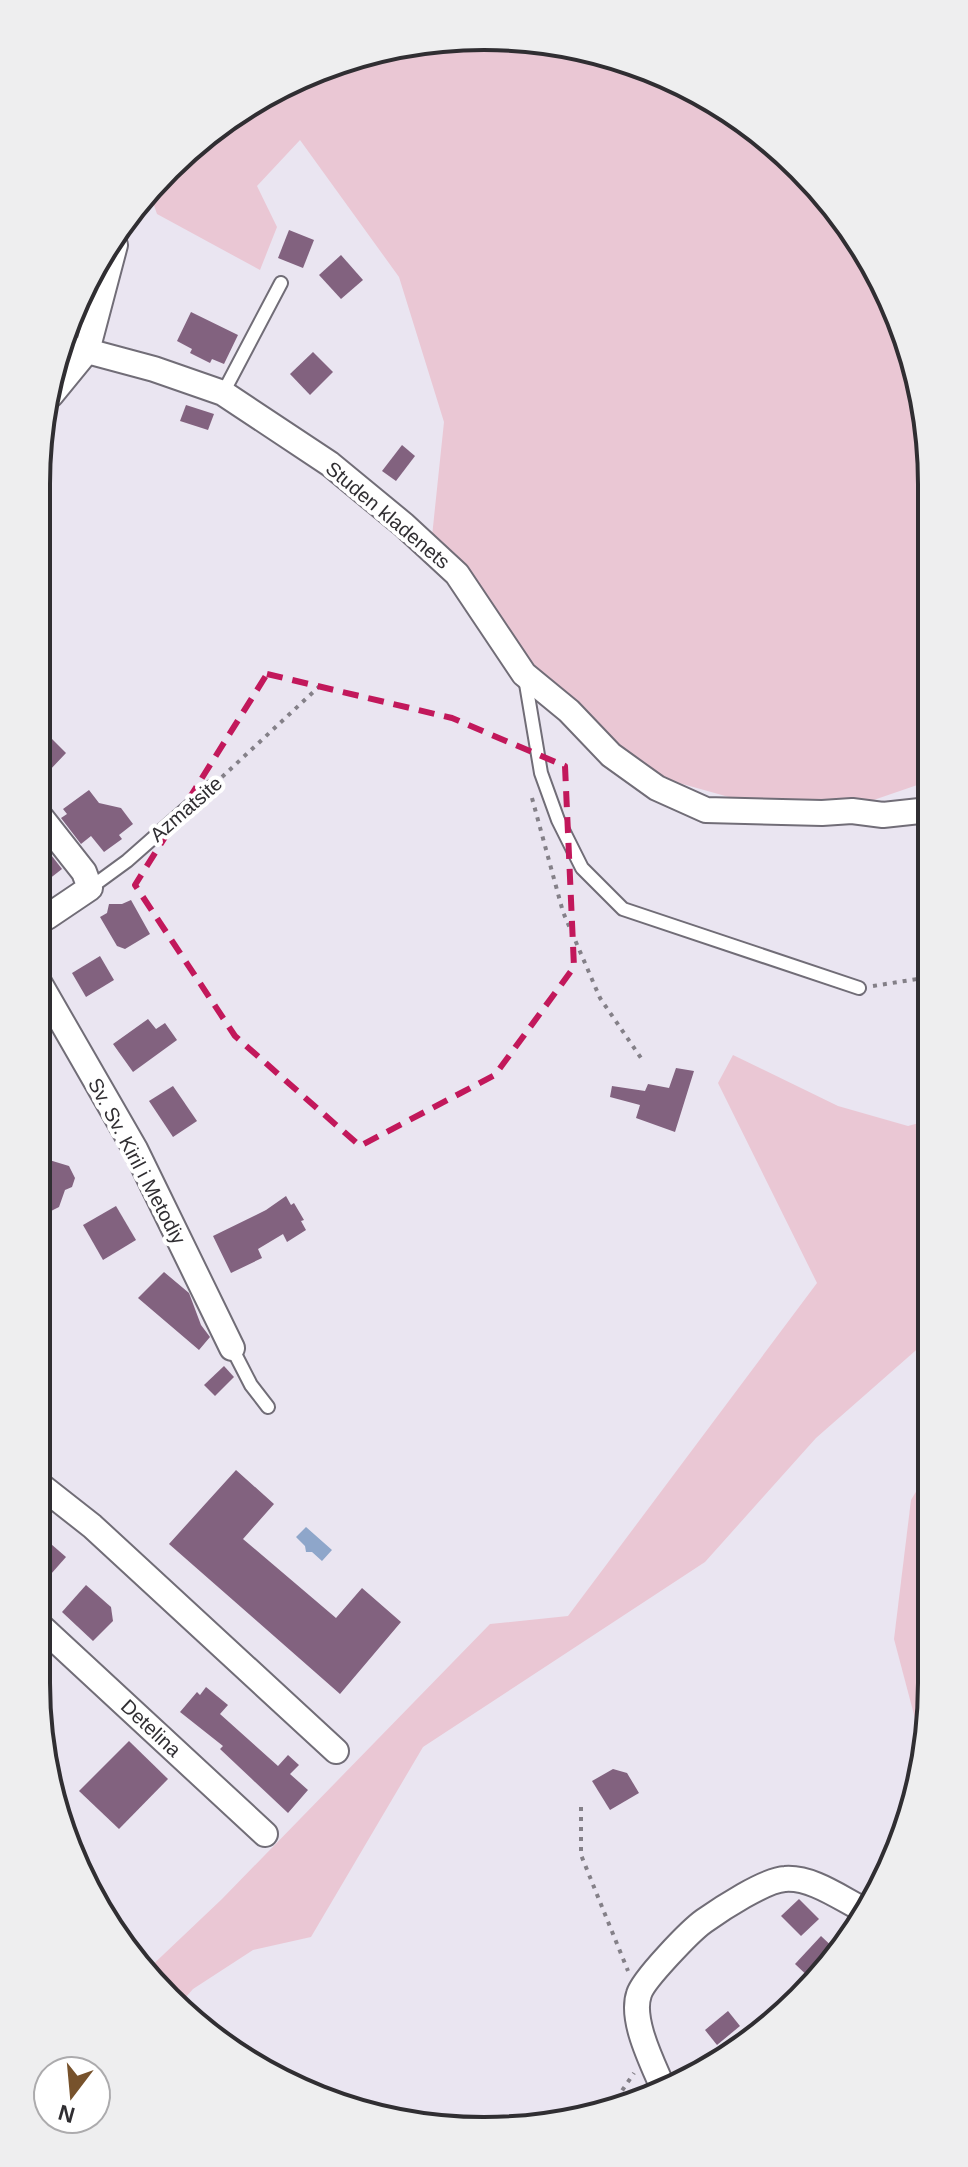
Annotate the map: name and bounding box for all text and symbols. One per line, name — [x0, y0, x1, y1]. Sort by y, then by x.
street label: Studen kladenets — [322, 457, 454, 573]
street label: Azmatsite — [146, 772, 226, 846]
street label: Sv. Sv. Kiril i Metodiy — [84, 1074, 190, 1248]
street label: Detelina — [117, 1695, 186, 1762]
north arrow — [32, 2055, 112, 2135]
text: N — [56, 2100, 78, 2128]

